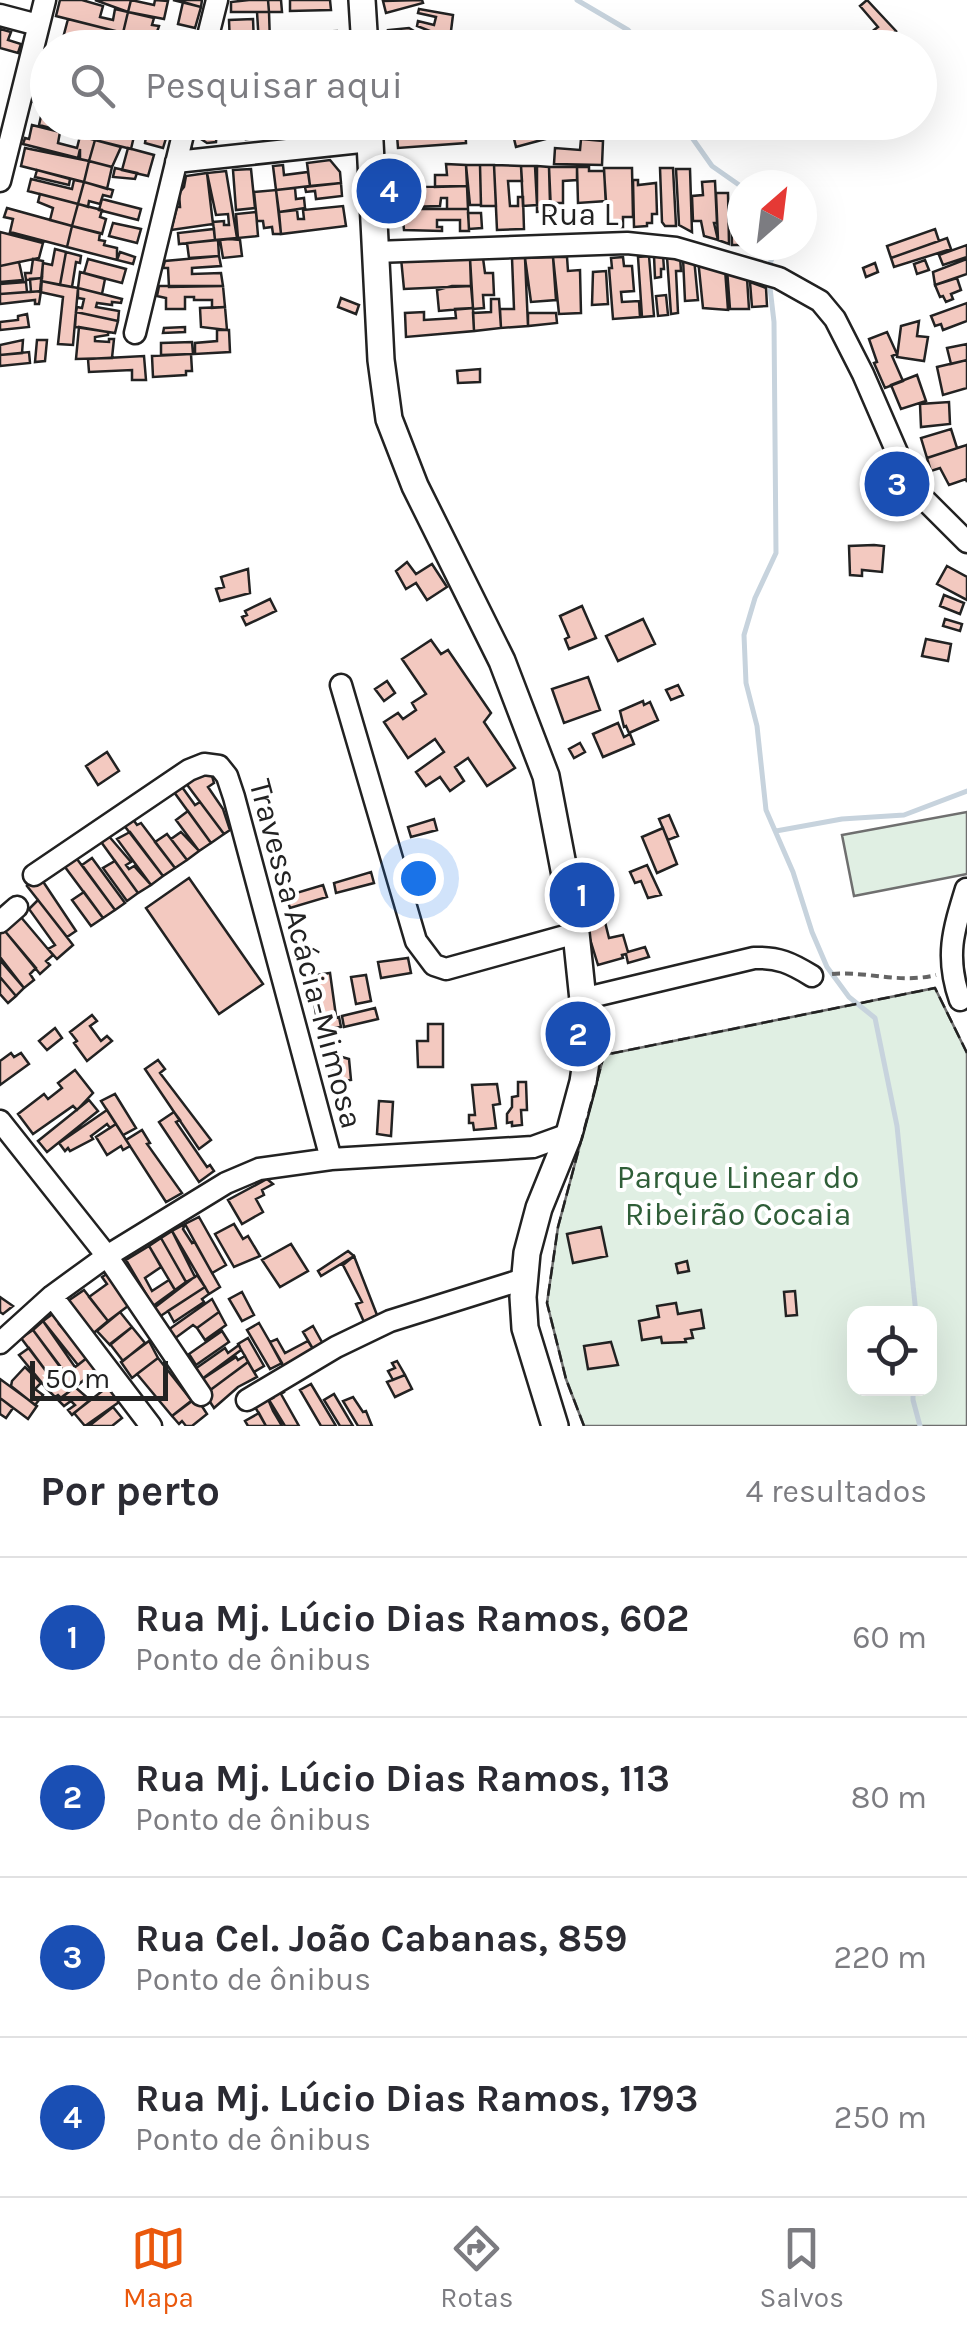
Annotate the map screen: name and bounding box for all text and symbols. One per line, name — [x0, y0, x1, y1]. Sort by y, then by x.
search box — [30, 30, 937, 140]
icon: search — [65, 58, 120, 113]
text: Pesquisar aqui — [145, 63, 403, 108]
pin: 4 — [356, 154, 422, 228]
north arrow — [727, 170, 817, 260]
street label: Rua L — [539, 196, 619, 233]
pin: 3 — [864, 446, 930, 522]
street label: Travessa Acácia-Mimosa — [242, 775, 370, 1133]
your location — [393, 853, 444, 904]
pin: 1 — [550, 858, 614, 932]
pin: 2 — [546, 996, 610, 1072]
park label: Parque Linear do Ribeirão Cocaia — [617, 1159, 859, 1233]
map controls — [847, 1306, 937, 1396]
button: locate — [847, 1306, 937, 1396]
scale bar — [30, 1356, 168, 1400]
text: 50 m — [45, 1362, 110, 1395]
text: Por perto — [40, 1466, 220, 1516]
text: 4 resultados — [745, 1473, 927, 1510]
text: Rua Mj. Lúcio Dias Ramos, 602 — [135, 1596, 689, 1641]
text: 1 — [67, 1619, 78, 1656]
text: 60 m — [852, 1619, 927, 1656]
text: Ponto de ônibus — [135, 1641, 371, 1678]
text: Rua Mj. Lúcio Dias Ramos, 113 — [135, 1756, 670, 1801]
text: 2 — [63, 1779, 82, 1816]
text: 80 m — [851, 1779, 927, 1816]
text: Ponto de ônibus — [135, 1801, 371, 1838]
text: Rua Cel. João Cabanas, 859 — [135, 1916, 627, 1961]
text: 3 — [63, 1939, 82, 1976]
text: 220 m — [833, 1939, 927, 1976]
text: Ponto de ônibus — [135, 1961, 371, 1998]
text: Rua Mj. Lúcio Dias Ramos, 1793 — [135, 2076, 698, 2121]
text: 4 — [63, 2099, 82, 2136]
text: 250 m — [834, 2099, 927, 2136]
text: Ponto de ônibus — [135, 2121, 371, 2158]
tab: Mapa — [123, 2221, 194, 2314]
tab: Rotas — [440, 2221, 513, 2314]
tab: Salvos — [760, 2221, 844, 2314]

